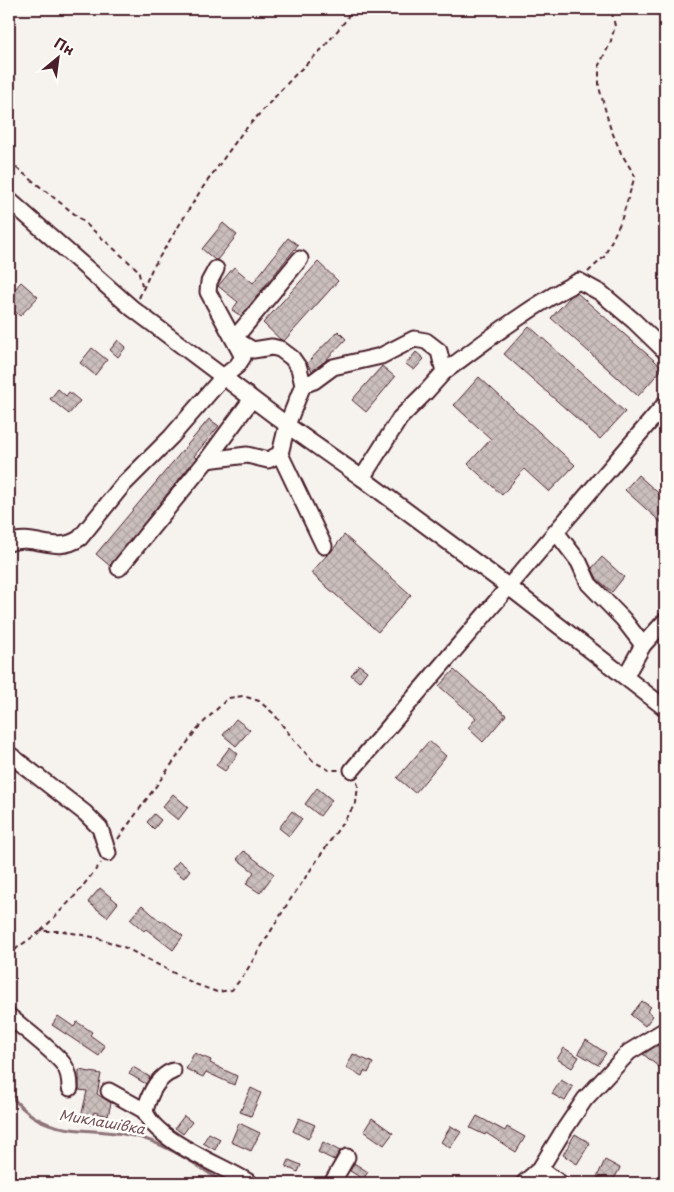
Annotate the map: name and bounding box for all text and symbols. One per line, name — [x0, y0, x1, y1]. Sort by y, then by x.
north arrow — [32, 32, 82, 82]
text: Пн — [51, 32, 79, 60]
water label: Миклашівка — [58, 1104, 148, 1140]

